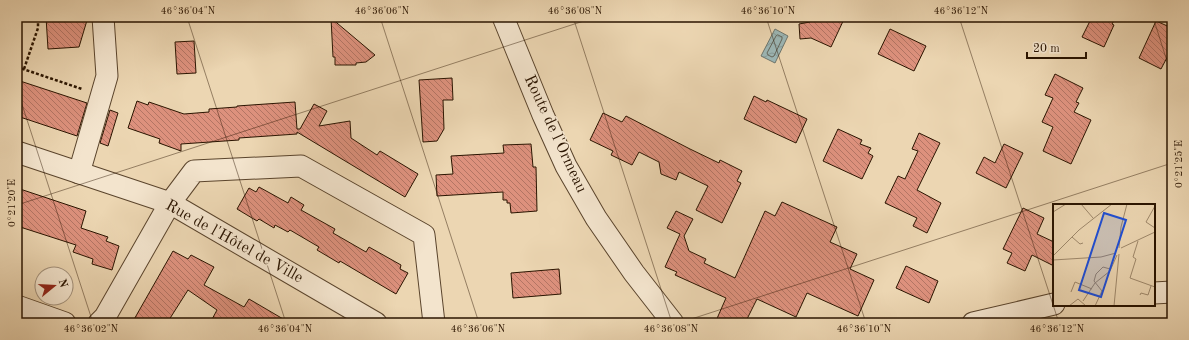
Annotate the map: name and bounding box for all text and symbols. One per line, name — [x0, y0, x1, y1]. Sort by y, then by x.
text: 46°36'04"N — [161, 6, 216, 16]
text: 46°36'06"N — [355, 6, 410, 16]
text: 46°36'08"N — [548, 6, 603, 16]
text: 46°36'10"N — [741, 6, 796, 16]
text: 46°36'12"N — [934, 6, 989, 16]
scale bar — [1027, 34, 1086, 60]
text: 20 m — [1033, 43, 1060, 55]
street label: Route de l'Ormeau — [521, 73, 589, 196]
text: 0°21'25"E — [1174, 140, 1184, 188]
text: 0°21'20"E — [7, 179, 17, 227]
street label: Rue de l'Hôtel de Ville — [162, 198, 306, 286]
inset map — [1053, 204, 1155, 306]
north arrow — [34, 266, 74, 306]
text: N — [56, 278, 69, 290]
text: 46°36'02"N — [64, 324, 119, 334]
text: 46°36'04"N — [258, 324, 313, 334]
text: 46°36'06"N — [451, 324, 506, 334]
text: 46°36'08"N — [644, 324, 699, 334]
text: 46°36'10"N — [837, 324, 892, 334]
text: 46°36'12"N — [1030, 324, 1085, 334]

